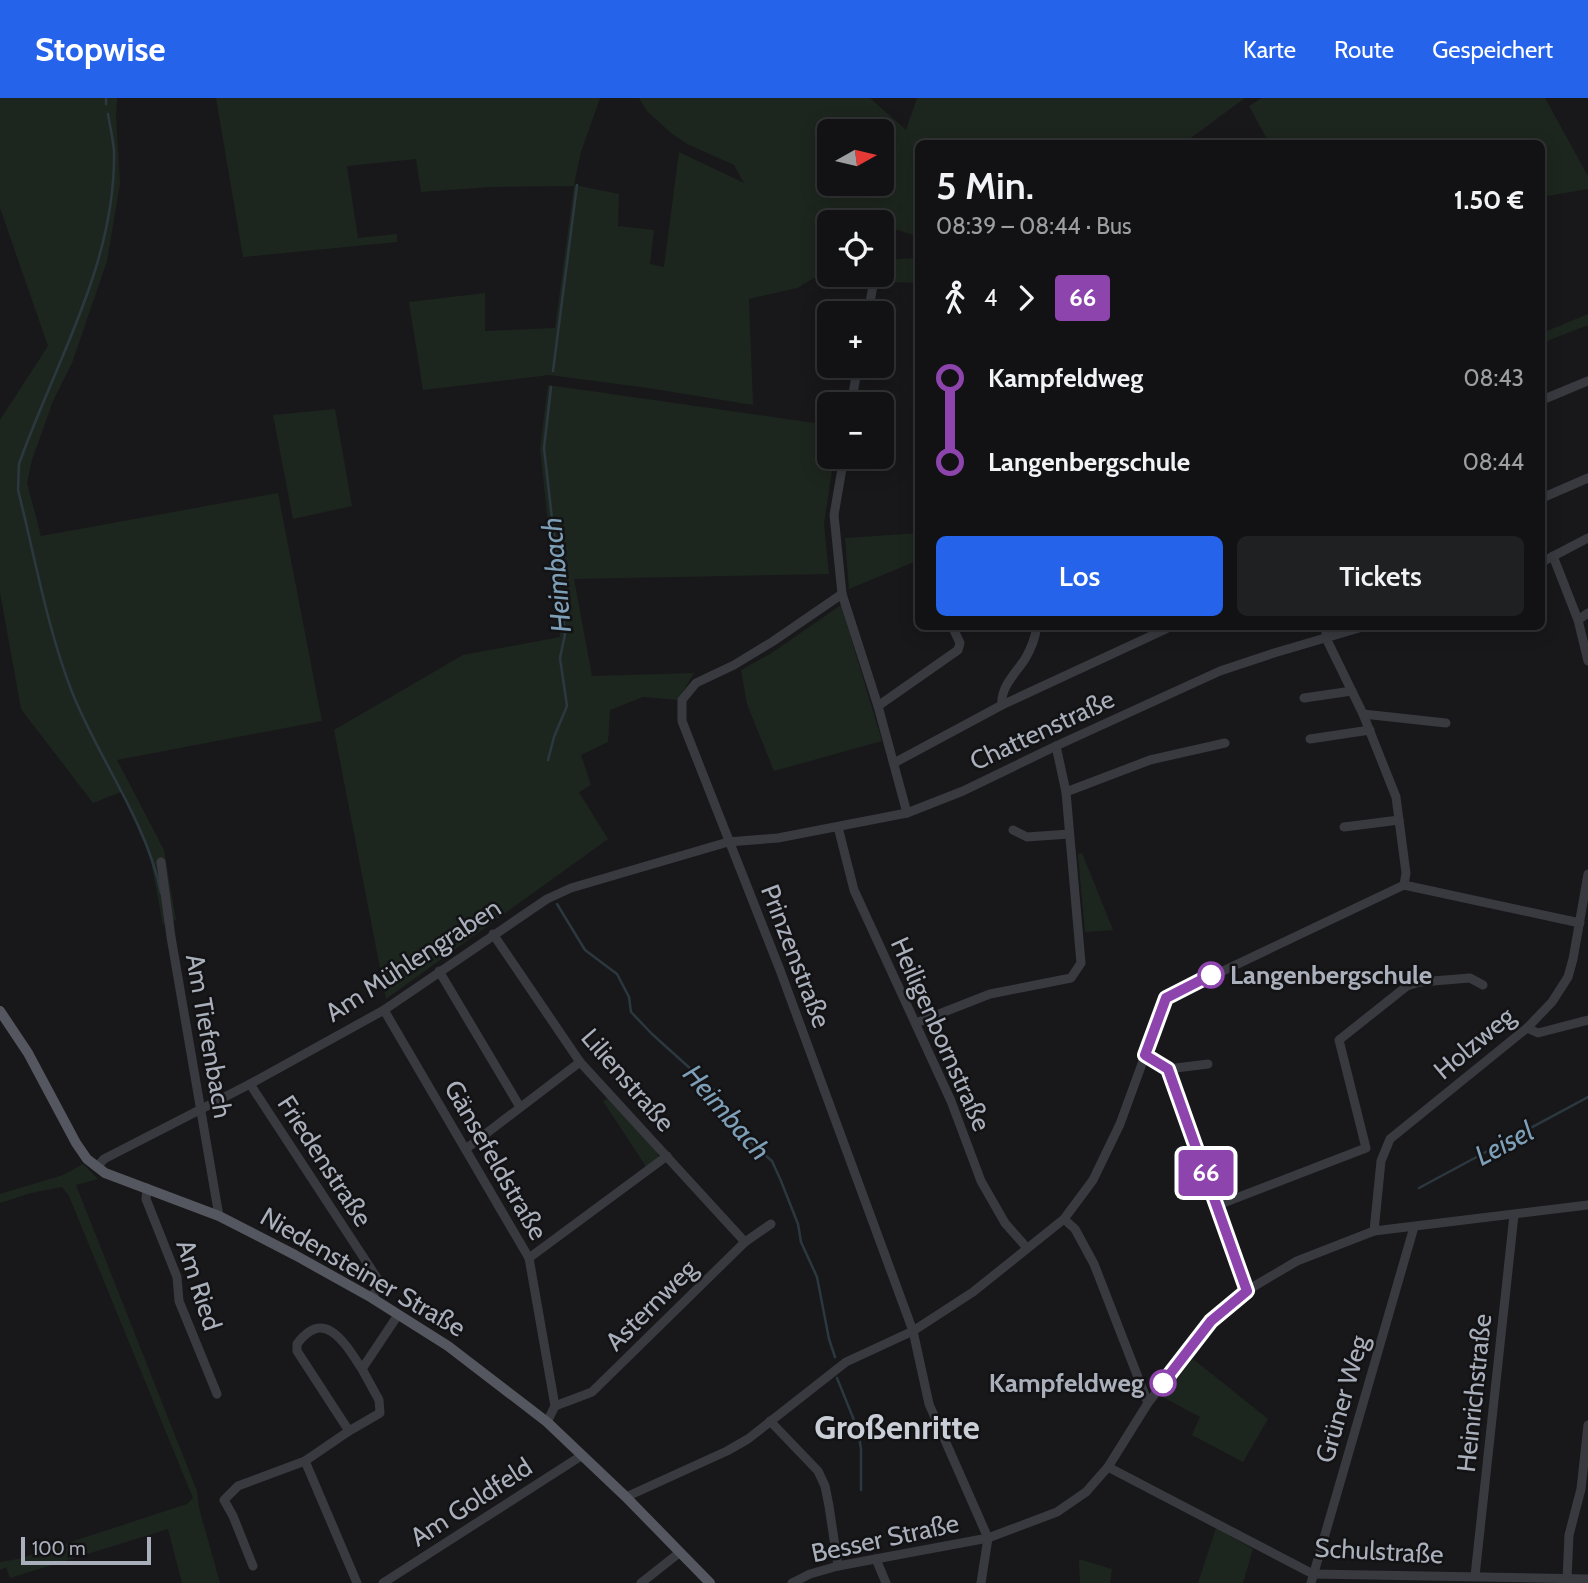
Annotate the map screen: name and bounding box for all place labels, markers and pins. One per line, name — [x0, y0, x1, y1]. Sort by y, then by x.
place label: Langenbergschule — [1230, 959, 1432, 991]
marker: Langenbergschule — [1198, 962, 1224, 988]
place label: Kampfeldweg — [989, 1367, 1144, 1399]
marker: Kampfeldweg — [1150, 1370, 1176, 1396]

